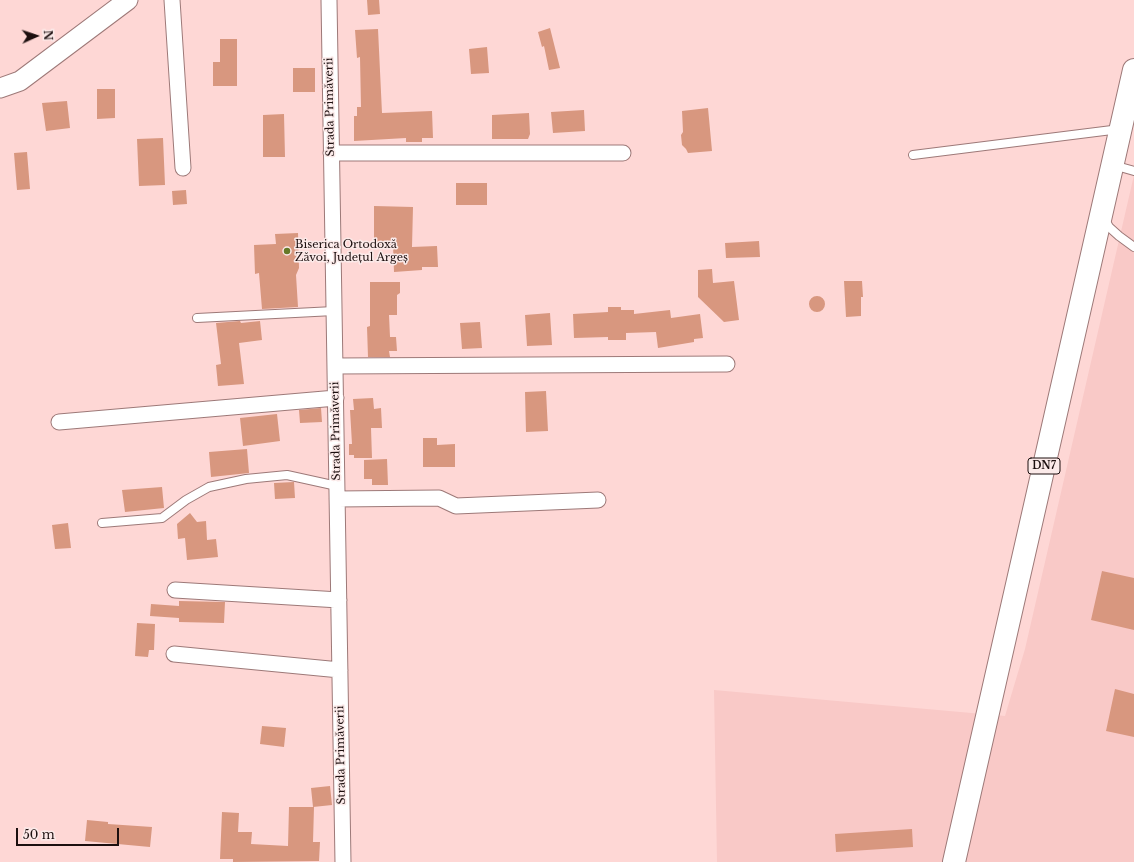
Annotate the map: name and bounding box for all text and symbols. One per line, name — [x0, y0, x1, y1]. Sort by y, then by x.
north arrow — [16, 16, 56, 56]
text: N — [41, 30, 55, 41]
street label: Strada Primăverii — [323, 57, 337, 157]
place label: Biserica Ortodoxă Zăvoi, Județul Argeș — [295, 238, 408, 264]
marker: Biserica Ortodoxă Zăvoi, Județul Argeș — [282, 246, 292, 256]
street label: Strada Primăverii — [329, 381, 343, 481]
road number: DN7 — [1028, 458, 1060, 474]
street label: Strada Primăverii — [334, 705, 348, 805]
scale bar — [18, 820, 121, 846]
text: 50 m — [23, 827, 55, 842]

